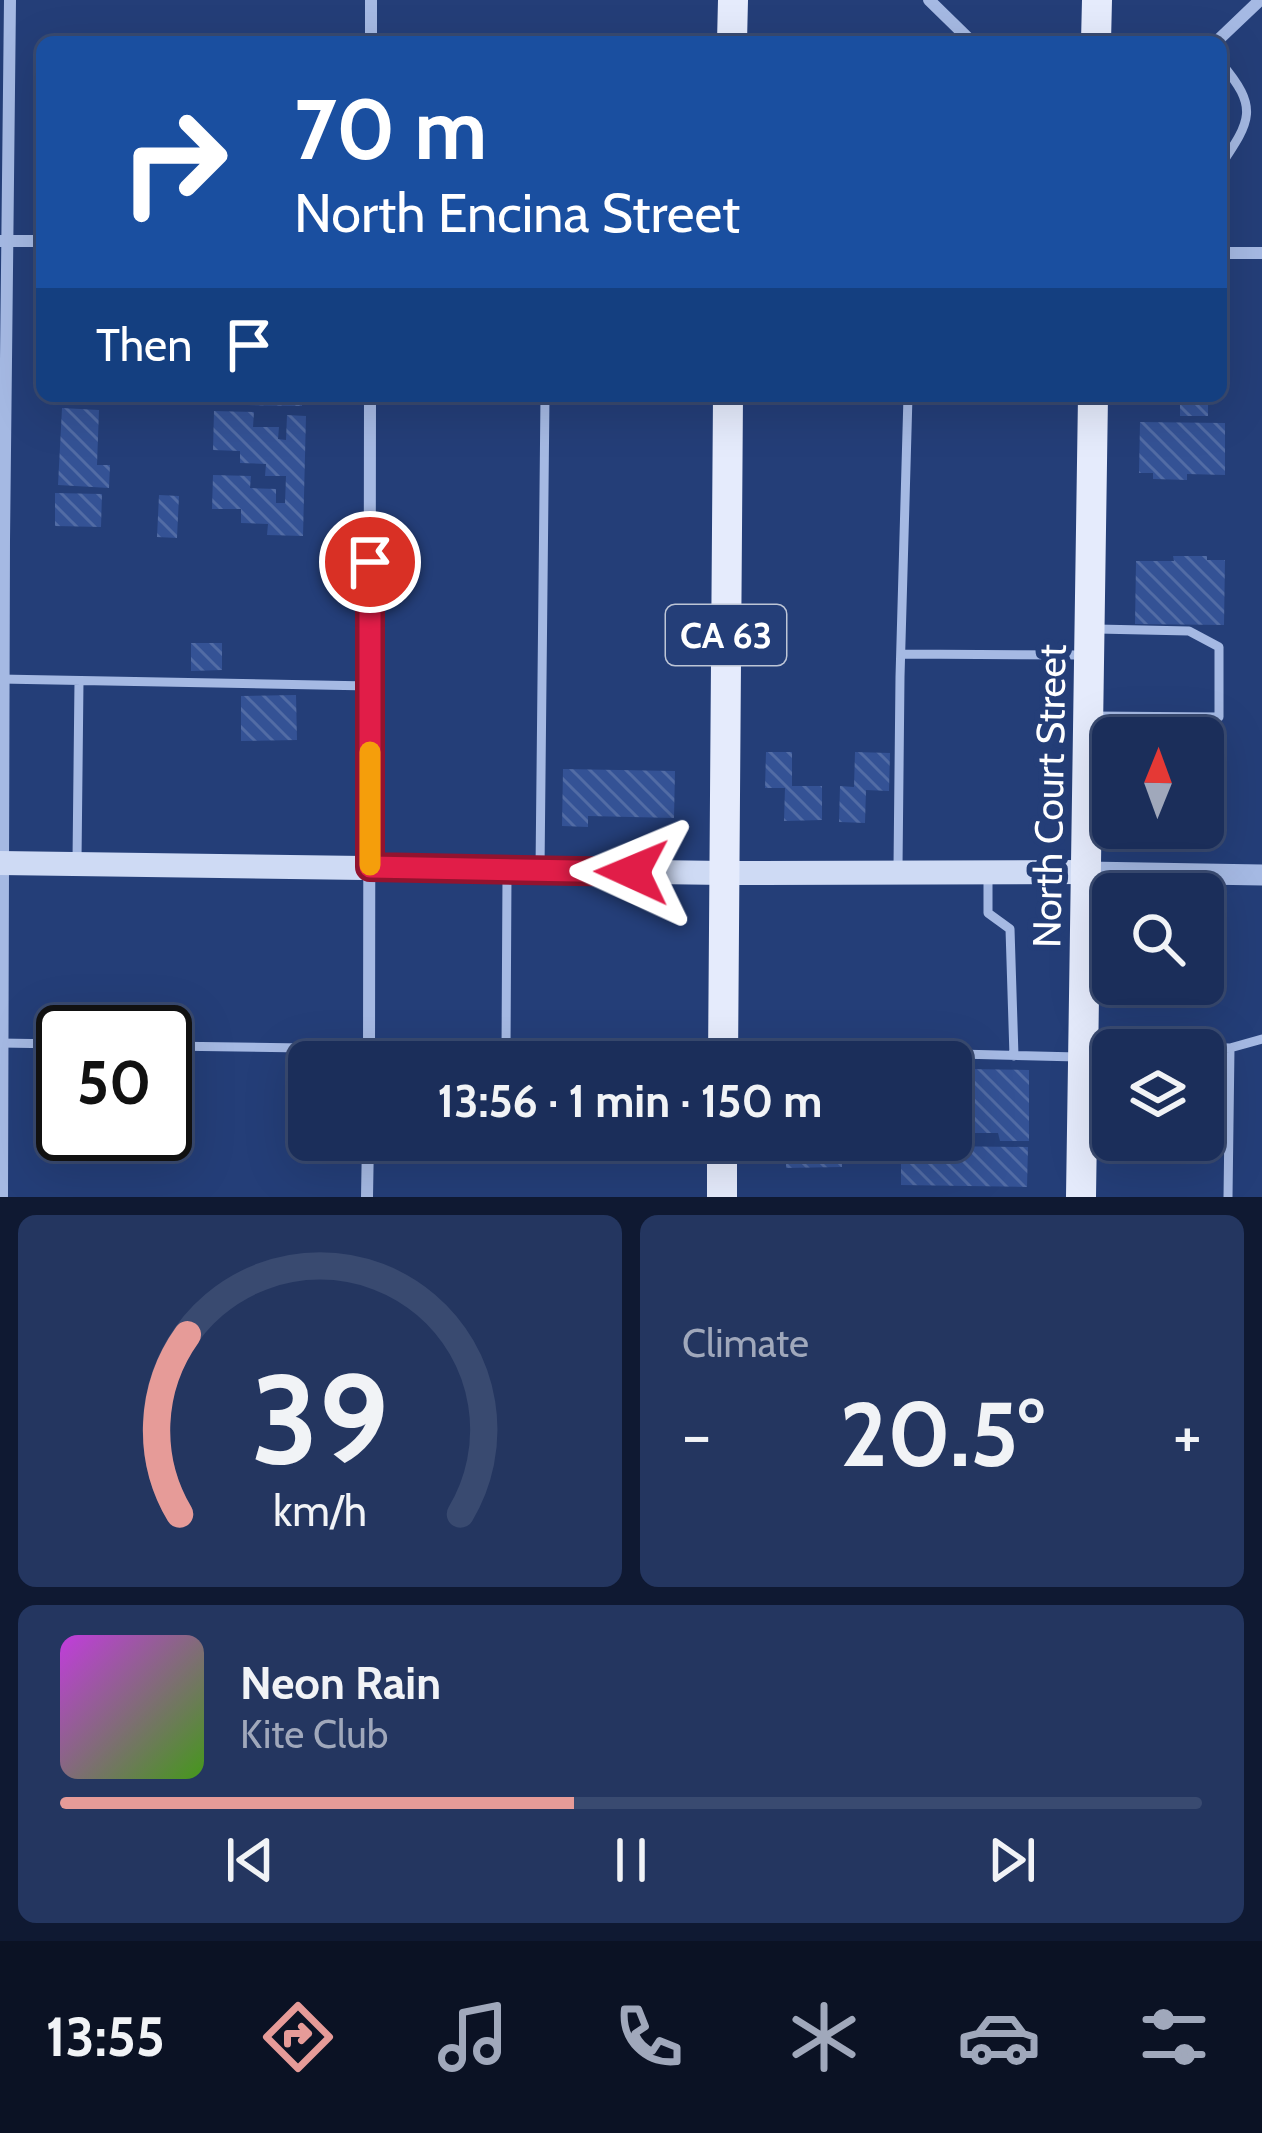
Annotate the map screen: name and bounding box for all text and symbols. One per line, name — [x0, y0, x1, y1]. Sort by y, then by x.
text: 70 m — [294, 78, 487, 180]
icon: right — [96, 84, 252, 240]
text: North Encina Street — [294, 180, 740, 246]
icon: arrive — [216, 312, 282, 378]
text: Then — [96, 318, 192, 372]
pin — [319, 511, 421, 613]
icon: arrive — [337, 529, 403, 595]
road number: CA 63 — [666, 605, 786, 665]
street label: North Court Street — [1022, 644, 1076, 948]
north arrow — [1092, 717, 1224, 849]
map controls — [1092, 717, 1224, 1161]
position arrow — [569, 809, 695, 935]
button: search — [1092, 873, 1224, 1005]
speed limit sign: 50 — [36, 1005, 192, 1161]
button: layers — [1092, 1029, 1224, 1161]
text: 13:56 · 1 min · 150 m — [438, 1074, 822, 1128]
text: Climate — [682, 1319, 809, 1367]
text: 39 — [251, 1343, 389, 1494]
text: 20.5° — [840, 1379, 1044, 1489]
text: − — [682, 1394, 711, 1475]
text: + — [1173, 1394, 1202, 1475]
text: km/h — [273, 1485, 367, 1537]
text: Neon Rain — [240, 1656, 441, 1710]
text: Kite Club — [240, 1710, 388, 1758]
icon: previous — [217, 1827, 283, 1893]
icon: pause — [598, 1827, 664, 1893]
icon: next — [979, 1827, 1045, 1893]
icon: directions — [256, 1995, 340, 2079]
icon: music — [431, 1995, 515, 2079]
icon: phone — [607, 1995, 691, 2079]
icon: climate — [782, 1995, 866, 2079]
icon: car — [957, 1995, 1041, 2079]
icon: filters — [1132, 1995, 1216, 2079]
text: 13:55 — [46, 2004, 165, 2070]

